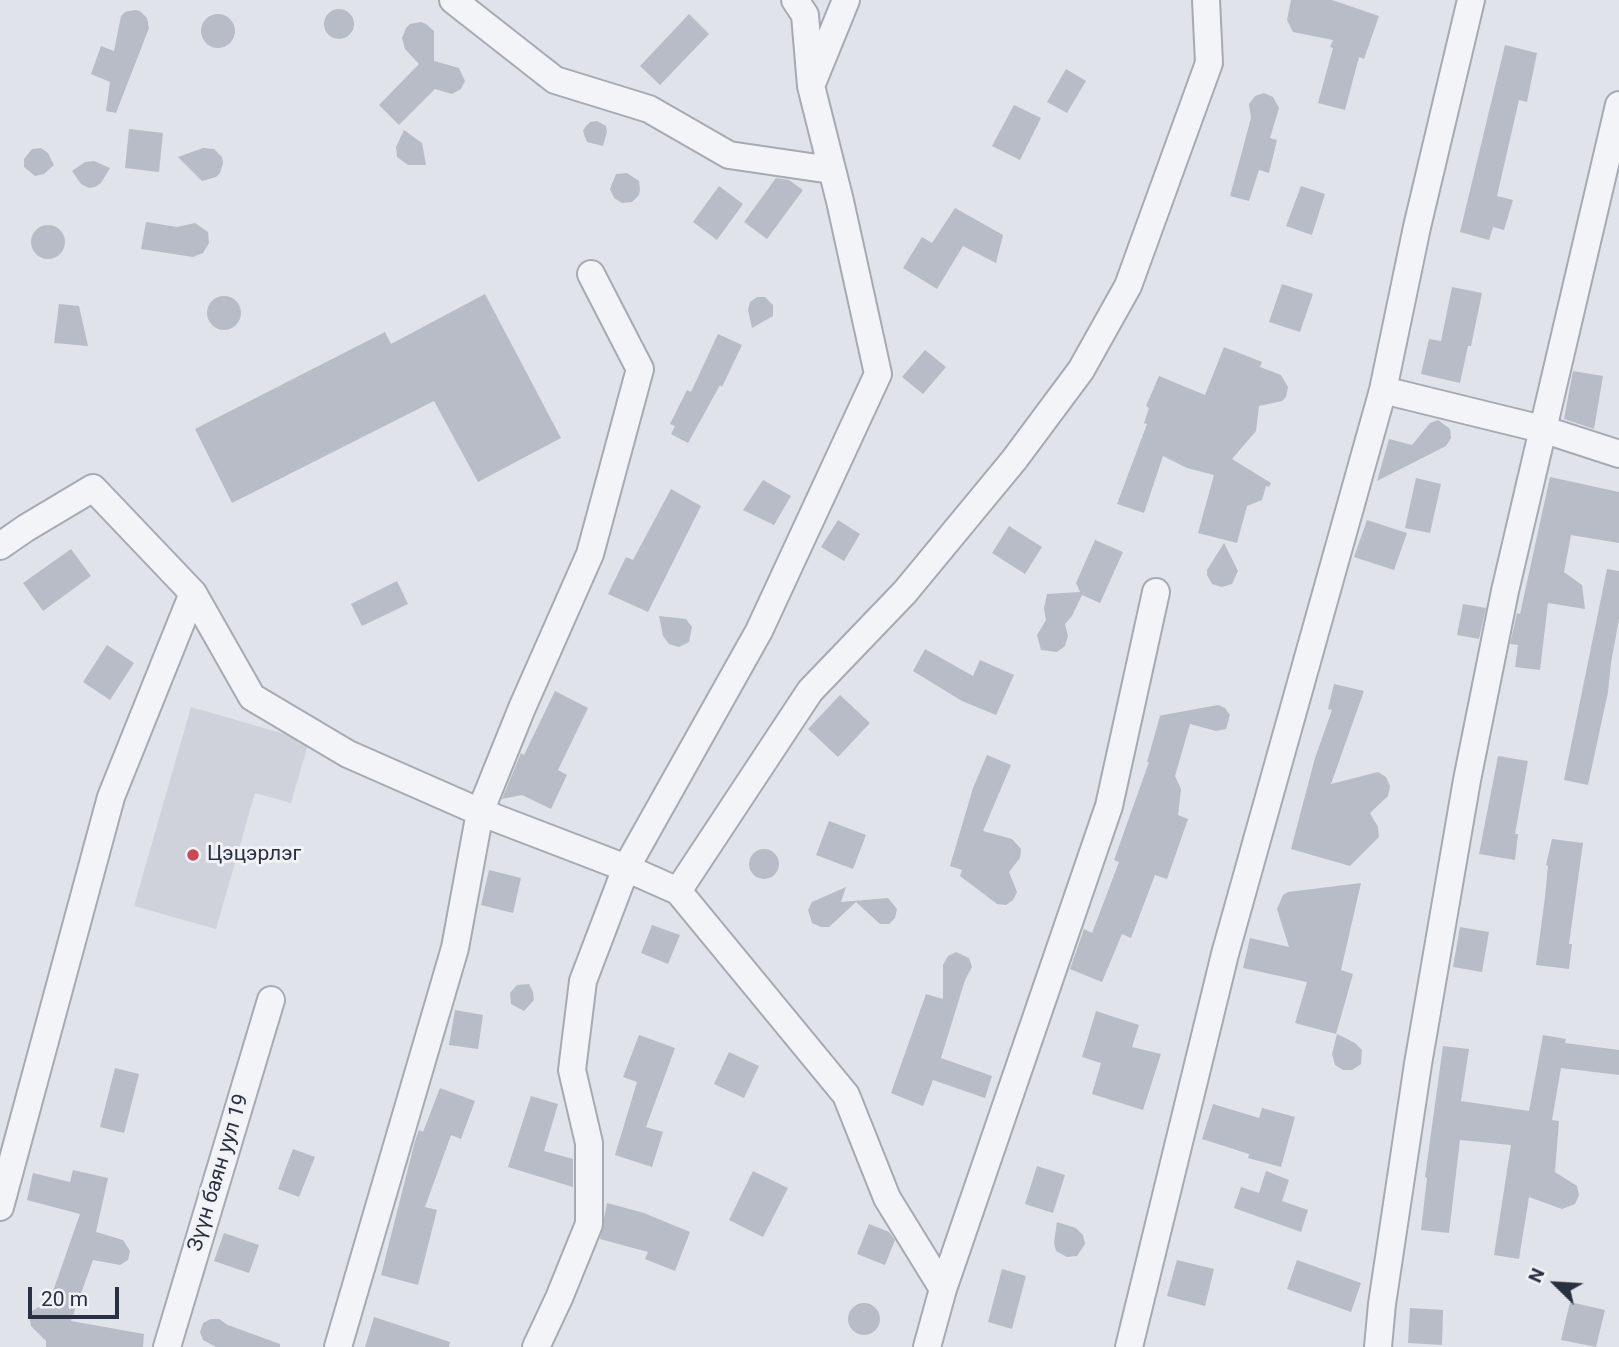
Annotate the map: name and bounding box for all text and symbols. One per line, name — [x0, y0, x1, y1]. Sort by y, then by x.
place label: Цэцэрлэг — [207, 842, 301, 868]
marker: Цэцэрлэг — [185, 847, 201, 863]
street label: Зүүн баян уул 19 — [183, 1091, 255, 1255]
north arrow — [1521, 1249, 1591, 1319]
text: N — [1523, 1264, 1550, 1286]
scale bar — [32, 1274, 122, 1318]
text: 20 m — [41, 1287, 88, 1311]

